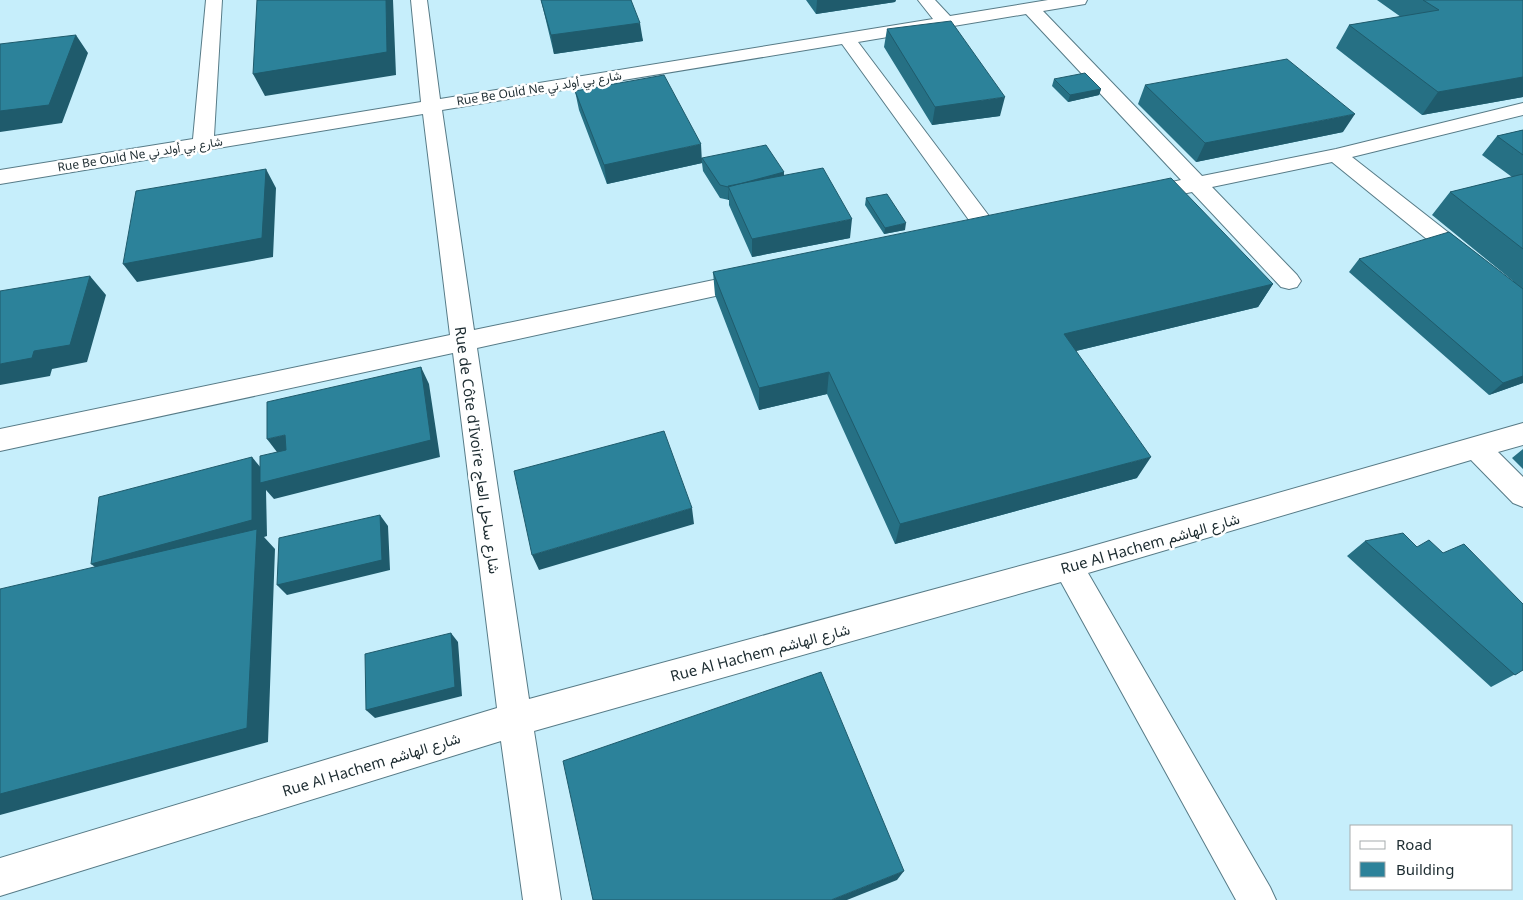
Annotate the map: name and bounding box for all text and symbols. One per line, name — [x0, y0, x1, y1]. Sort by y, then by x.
street label: Rue Be Ould Ne شارع بي أولد ني — [455, 67, 623, 111]
street label: Rue Be Ould Ne شارع بي أولد ني — [56, 133, 224, 177]
street label: Rue de Côte d'Ivoire شارع ساحل العاج — [449, 325, 505, 575]
street label: Rue Al Hachem شارع الهاشم — [1058, 508, 1243, 580]
street label: Rue Al Hachem شارع الهاشم — [668, 618, 853, 688]
street label: Rue Al Hachem شارع الهاشم — [279, 727, 463, 803]
legend — [1350, 825, 1513, 890]
text: Road — [1396, 834, 1432, 854]
text: Building — [1396, 859, 1454, 879]

